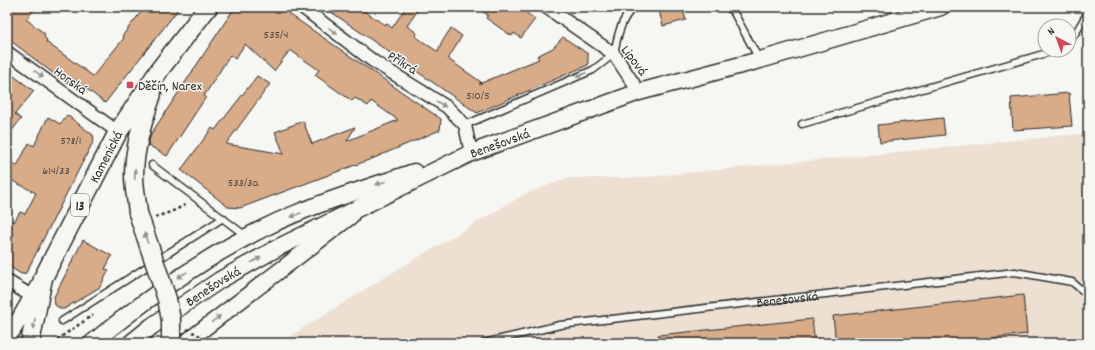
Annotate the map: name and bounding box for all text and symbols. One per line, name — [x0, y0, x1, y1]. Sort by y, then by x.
north arrow — [1037, 18, 1077, 58]
text: N — [1044, 24, 1059, 40]
one-way arrow — [328, 26, 339, 35]
house number: 535/4 — [264, 27, 288, 44]
street label: Lipová — [615, 42, 652, 81]
street label: Příkrá — [383, 47, 421, 81]
street label: Horská — [49, 63, 91, 101]
one-way arrow — [33, 70, 44, 79]
one-way arrow — [575, 72, 587, 78]
place label: Děčín, Narex — [138, 77, 202, 97]
marker: Děčín, Narex — [125, 80, 135, 90]
house number: 510/5 — [466, 88, 490, 105]
one-way arrow — [435, 100, 447, 107]
street label: Benešovská — [468, 124, 533, 164]
street label: Kamenická — [85, 128, 129, 187]
house number: 578/1 — [60, 133, 82, 150]
house number: 614/33 — [42, 163, 70, 180]
one-way arrow — [131, 168, 138, 180]
house number: 533/3a — [228, 175, 259, 192]
one-way arrow — [374, 180, 386, 186]
road number: 13 — [71, 194, 89, 216]
one-way arrow — [290, 212, 302, 218]
one-way arrow — [143, 232, 149, 244]
one-way arrow — [250, 256, 262, 263]
street label: Benešovská — [182, 262, 245, 312]
one-way arrow — [176, 272, 188, 279]
street label: Benešovská — [756, 287, 820, 314]
one-way arrow — [210, 315, 221, 324]
one-way arrow — [30, 318, 36, 331]

